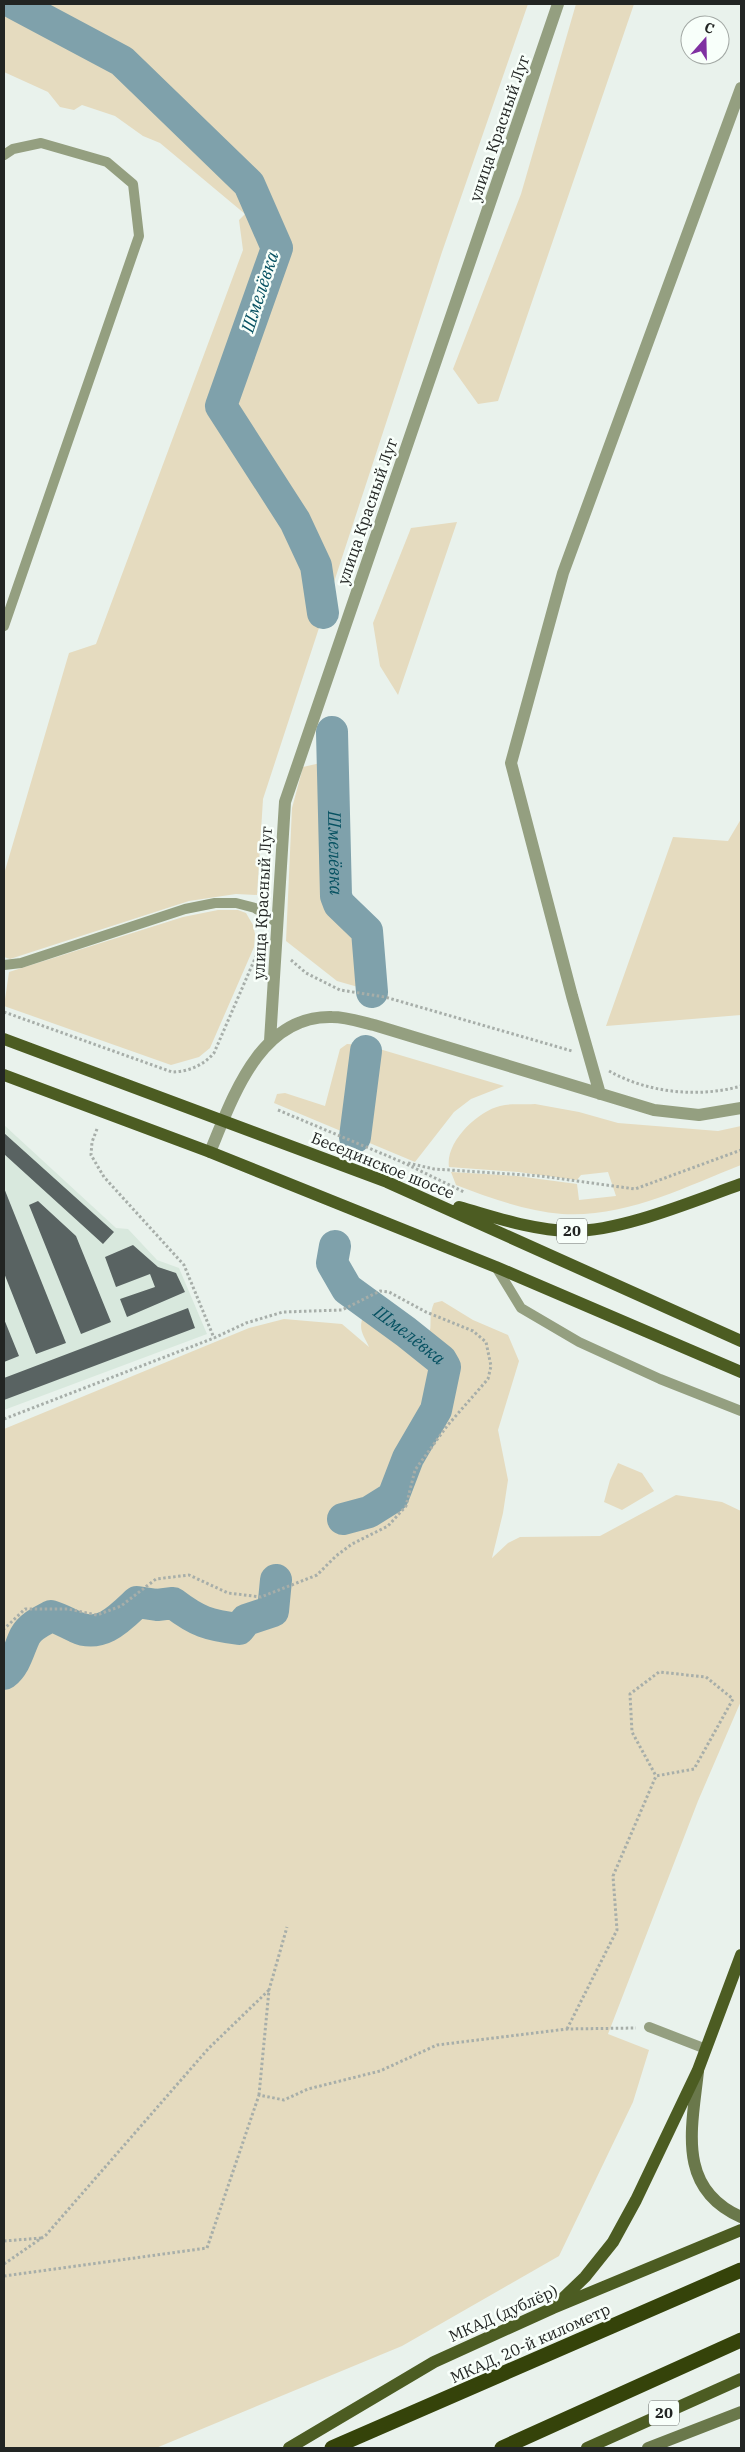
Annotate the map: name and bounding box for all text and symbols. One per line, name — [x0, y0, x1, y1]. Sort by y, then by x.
north arrow — [680, 15, 730, 65]
text: С — [702, 18, 717, 38]
street label: улица Красный Луг — [465, 52, 534, 204]
water label: Шмелёвка — [235, 248, 284, 336]
street label: улица Красный Луг — [333, 435, 402, 587]
water label: Шмелёвка — [323, 810, 348, 896]
street label: улица Красный Луг — [248, 826, 276, 980]
street label: Бесединское шоссе — [308, 1127, 458, 1203]
road number: 20 — [557, 1218, 587, 1244]
water label: Шмелёвка — [368, 1300, 450, 1370]
street label: МКАД (дублёр) — [445, 2280, 561, 2346]
street label: МКАД, 20-й километр — [447, 2299, 613, 2387]
road number: 20 — [649, 2400, 679, 2426]

